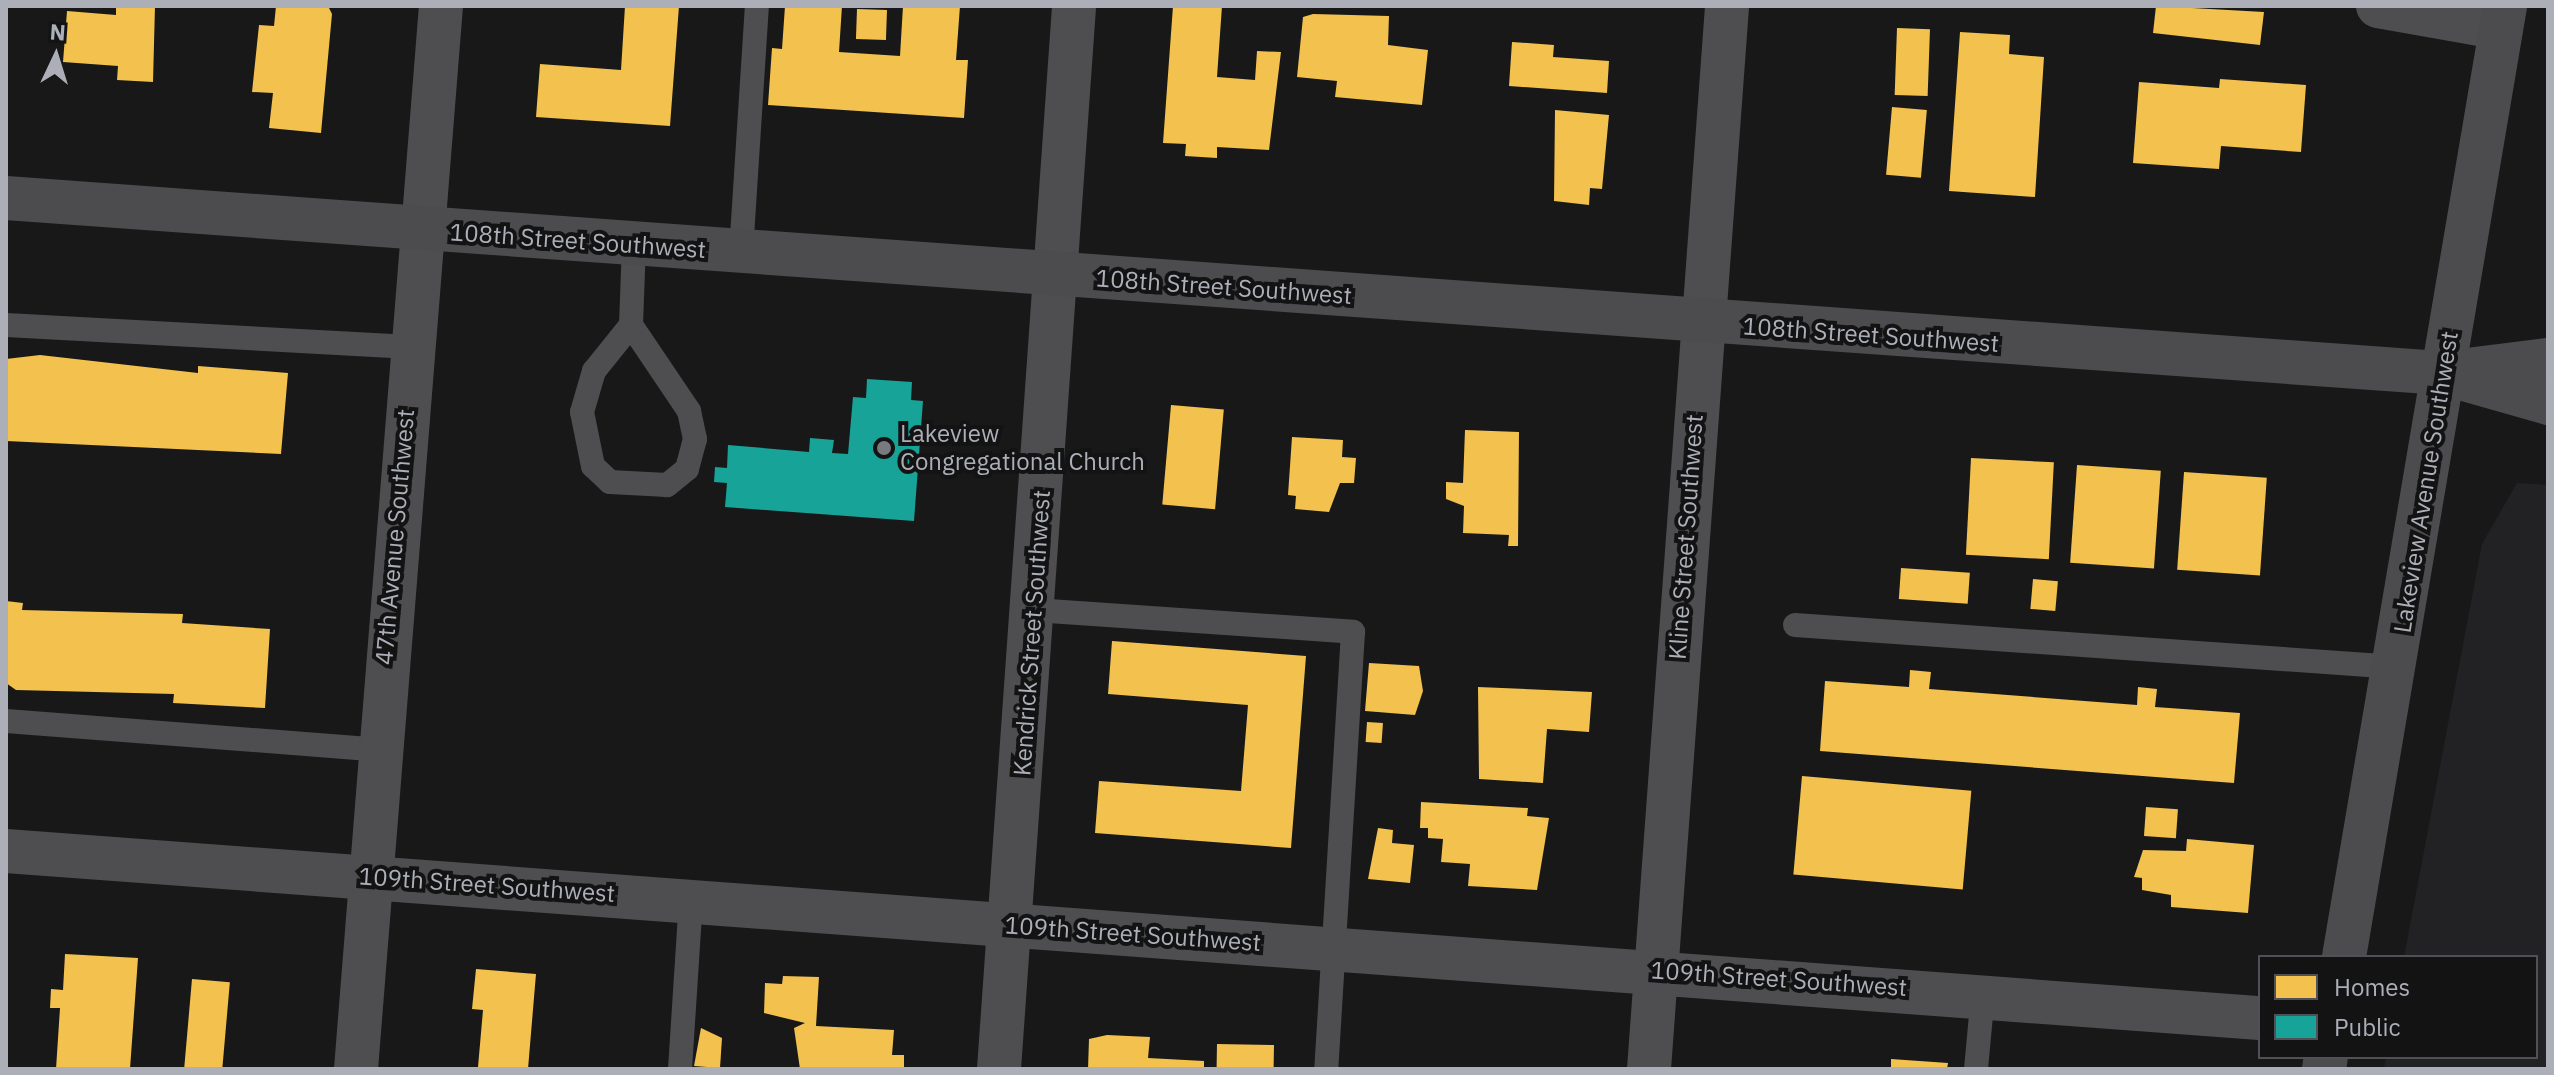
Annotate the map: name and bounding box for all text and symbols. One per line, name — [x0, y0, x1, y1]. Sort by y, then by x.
north arrow — [16, 16, 96, 96]
text: N — [49, 17, 67, 47]
street label: 108th Street Southwest — [449, 218, 707, 264]
street label: 108th Street Southwest — [1095, 264, 1353, 310]
street label: 108th Street Southwest — [1742, 312, 2000, 358]
street label: Lakeview Avenue Southwest — [2388, 329, 2464, 635]
street label: 47th Avenue Southwest — [369, 408, 421, 666]
street label: Kline Street Southwest — [1663, 413, 1709, 661]
place label: Lakeview Congregational Church — [900, 420, 1145, 476]
marker: Lakeview Congregational Church — [875, 439, 893, 457]
street label: Kendrick Street Southwest — [1008, 489, 1056, 777]
street label: 109th Street Southwest — [358, 862, 616, 908]
street label: 109th Street Southwest — [1004, 911, 1262, 957]
legend — [2258, 955, 2538, 1059]
street label: 109th Street Southwest — [1650, 956, 1908, 1002]
text: Homes — [2334, 971, 2410, 1003]
text: Public — [2334, 1011, 2401, 1043]

